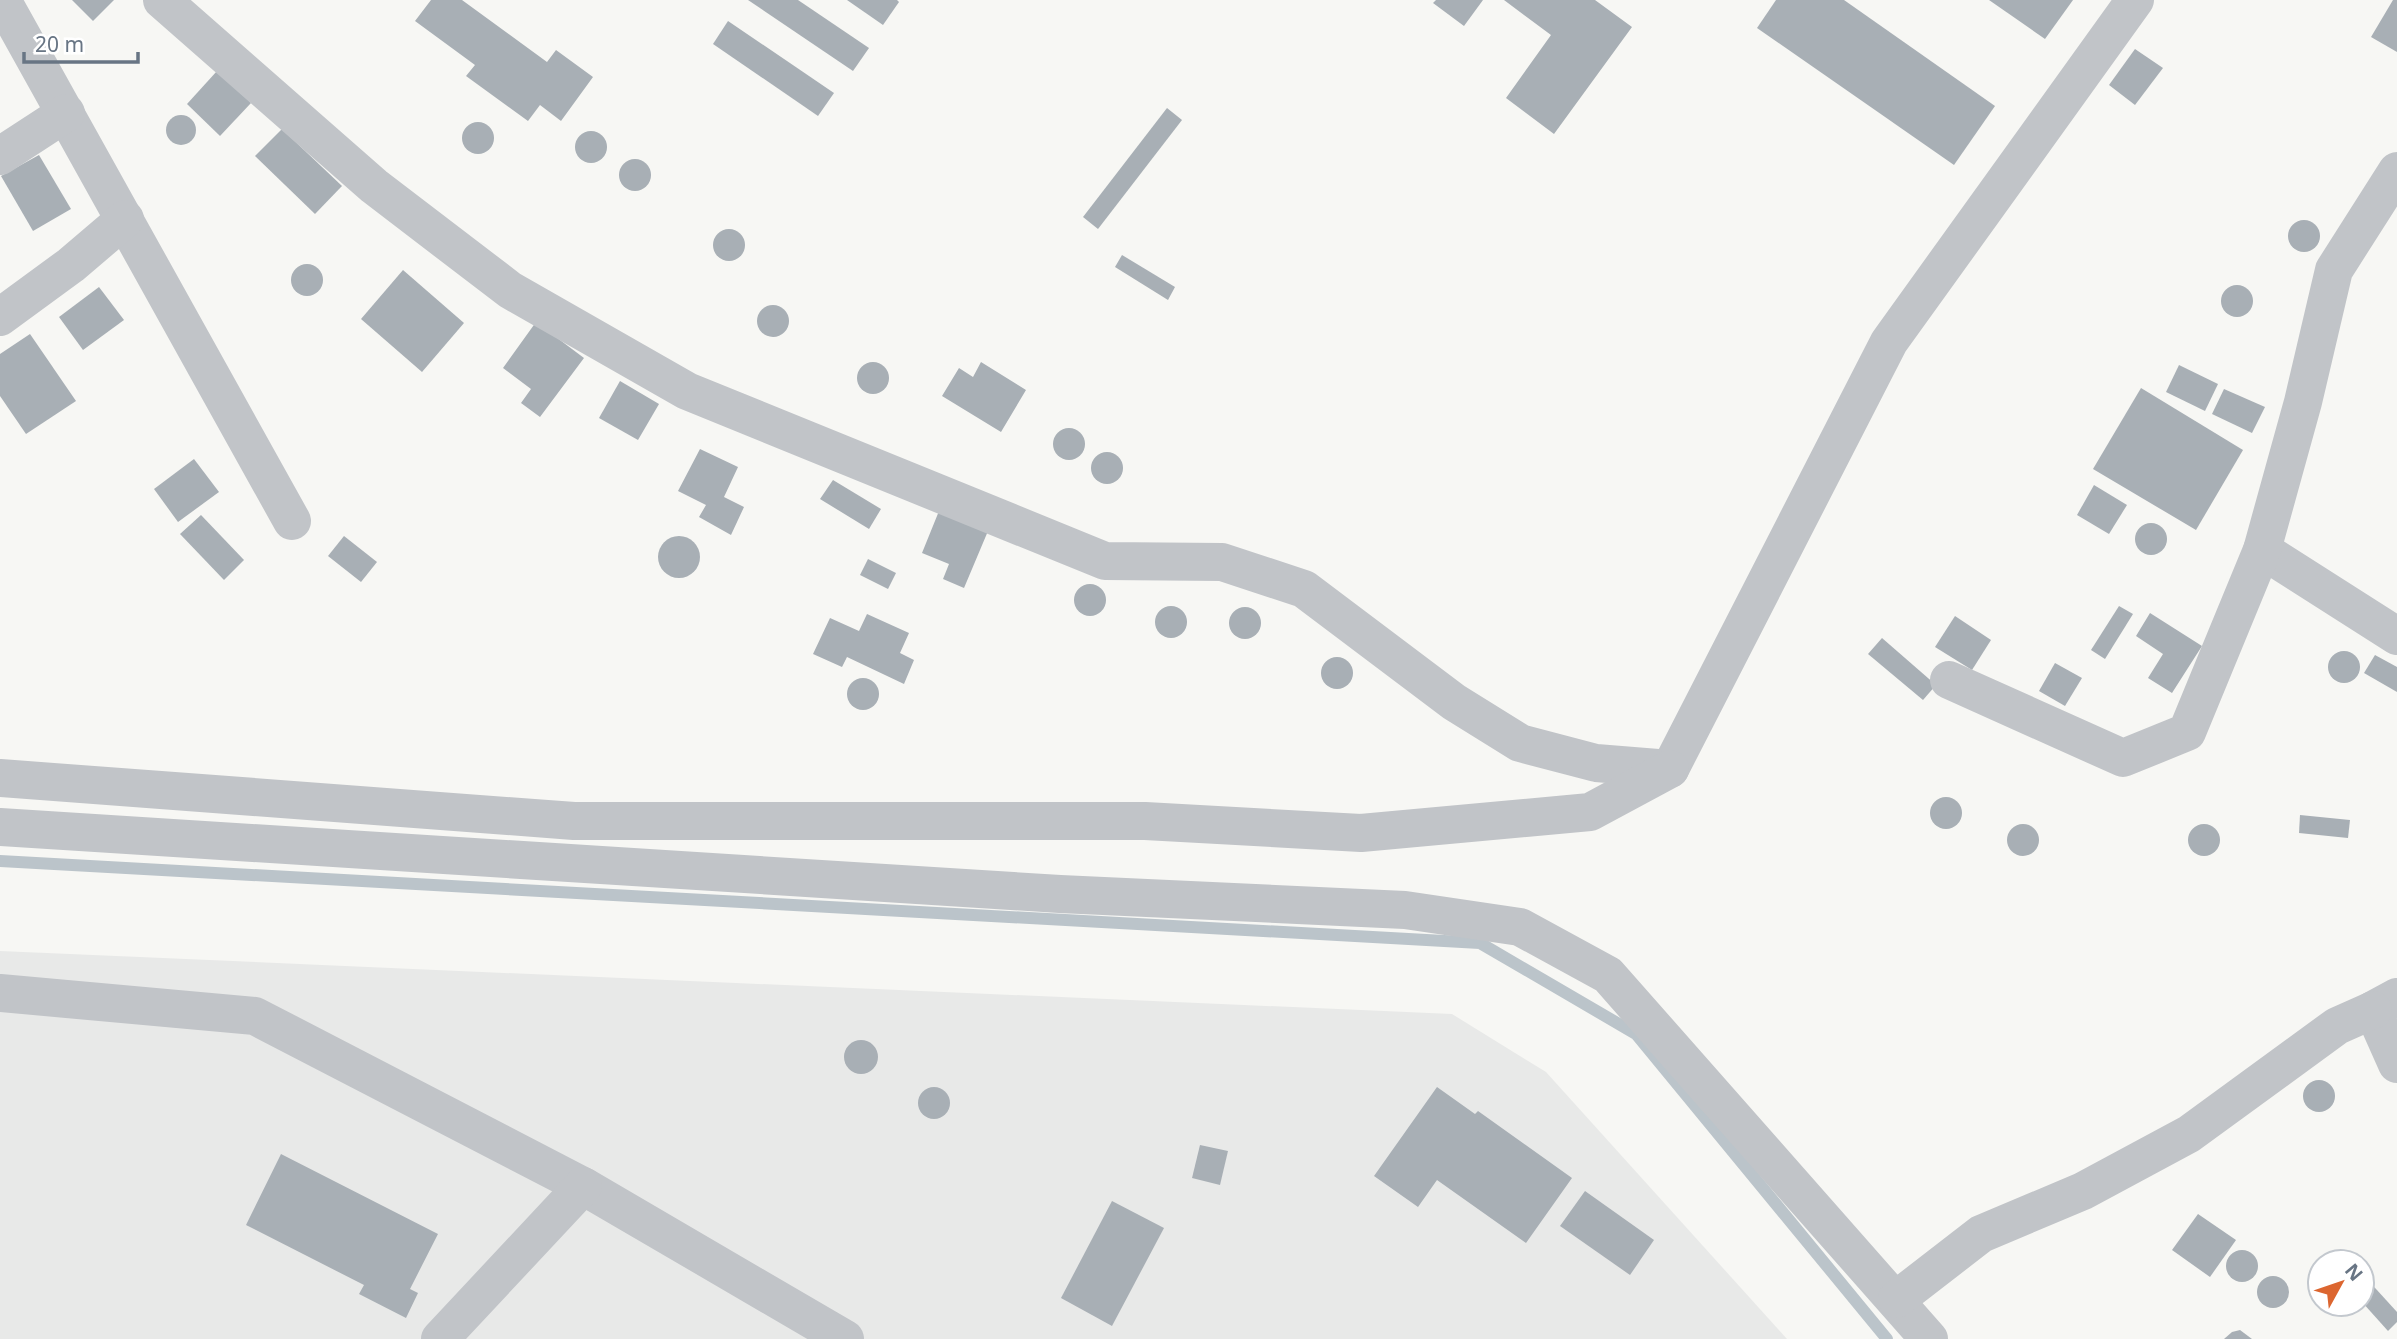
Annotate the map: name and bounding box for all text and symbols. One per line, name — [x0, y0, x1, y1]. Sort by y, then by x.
scale bar — [24, 21, 138, 65]
text: 20 m — [35, 30, 84, 58]
north arrow — [2306, 1248, 2376, 1318]
text: N — [2339, 1258, 2369, 1286]

